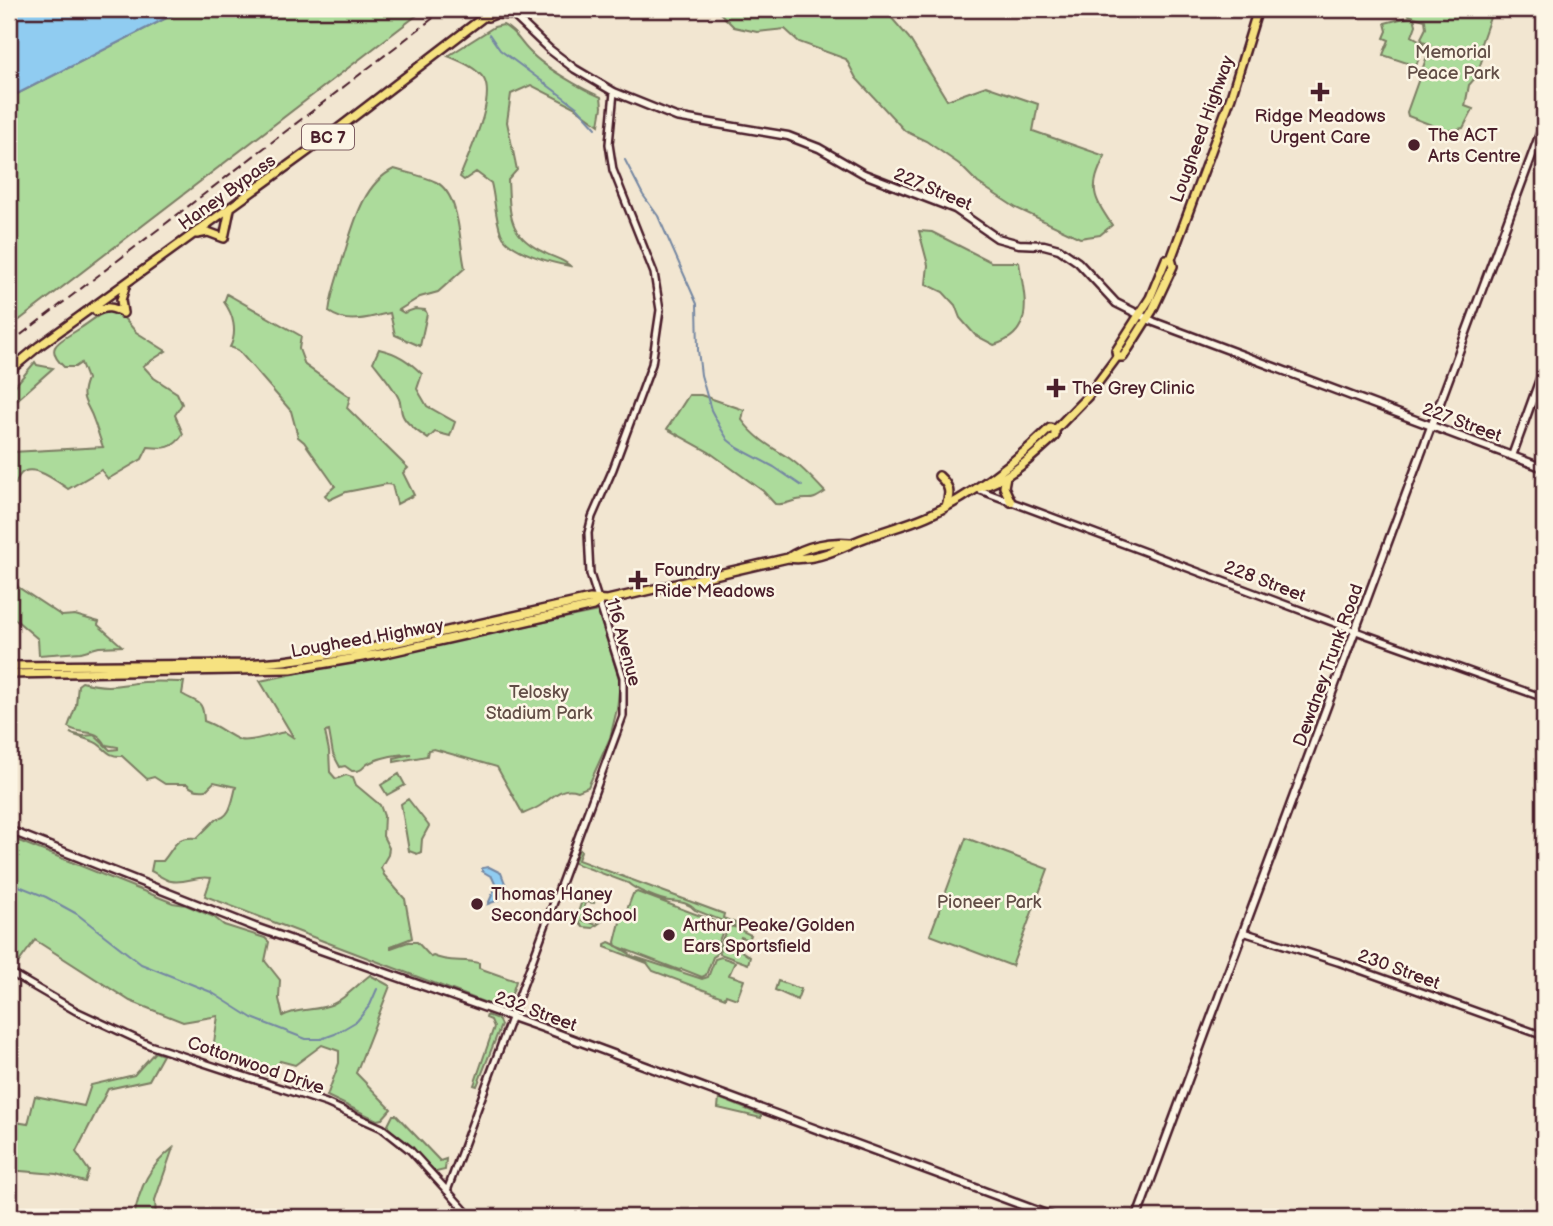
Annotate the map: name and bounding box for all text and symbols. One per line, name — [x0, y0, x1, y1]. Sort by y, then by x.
park label: Memorial Peace Park — [1407, 42, 1500, 84]
street label: Lougheed Highway — [1166, 52, 1239, 205]
marker: Ridge Meadows Urgent Care — [1310, 82, 1330, 102]
place label: Ridge Meadows Urgent Care — [1254, 106, 1386, 148]
road number: BC 7 — [302, 125, 354, 150]
place label: The ACT Arts Centre — [1428, 125, 1521, 167]
marker: The ACT Arts Centre — [1406, 137, 1422, 153]
street label: Haney Bypass — [175, 150, 280, 235]
street label: 227 Street — [891, 164, 976, 216]
marker: The Grey Clinic — [1046, 378, 1066, 398]
place label: The Grey Clinic — [1072, 378, 1195, 399]
street label: 227 Street — [1419, 398, 1505, 447]
street label: 228 Street — [1221, 556, 1309, 607]
place label: Foundry Ride Meadows — [654, 560, 775, 602]
marker: Foundry Ride Meadows — [628, 570, 648, 590]
street label: Dewdney Trunk Road — [1289, 581, 1368, 749]
street label: 116 Avenue — [602, 596, 645, 689]
street label: Lougheed Highway — [289, 615, 446, 662]
park label: Telosky Stadium Park — [486, 682, 592, 724]
place label: Thomas Haney Secondary School — [491, 884, 637, 926]
park label: Pioneer Park — [937, 892, 1042, 913]
marker: Thomas Haney Secondary School — [469, 896, 485, 912]
place label: Arthur Peake/Golden Ears Sportsfield — [683, 915, 855, 957]
marker: Arthur Peake/Golden Ears Sportsfield — [661, 927, 677, 943]
street label: 230 Street — [1355, 945, 1443, 994]
street label: 232 Street — [492, 987, 580, 1036]
street label: Cottonwood Drive — [185, 1032, 327, 1099]

